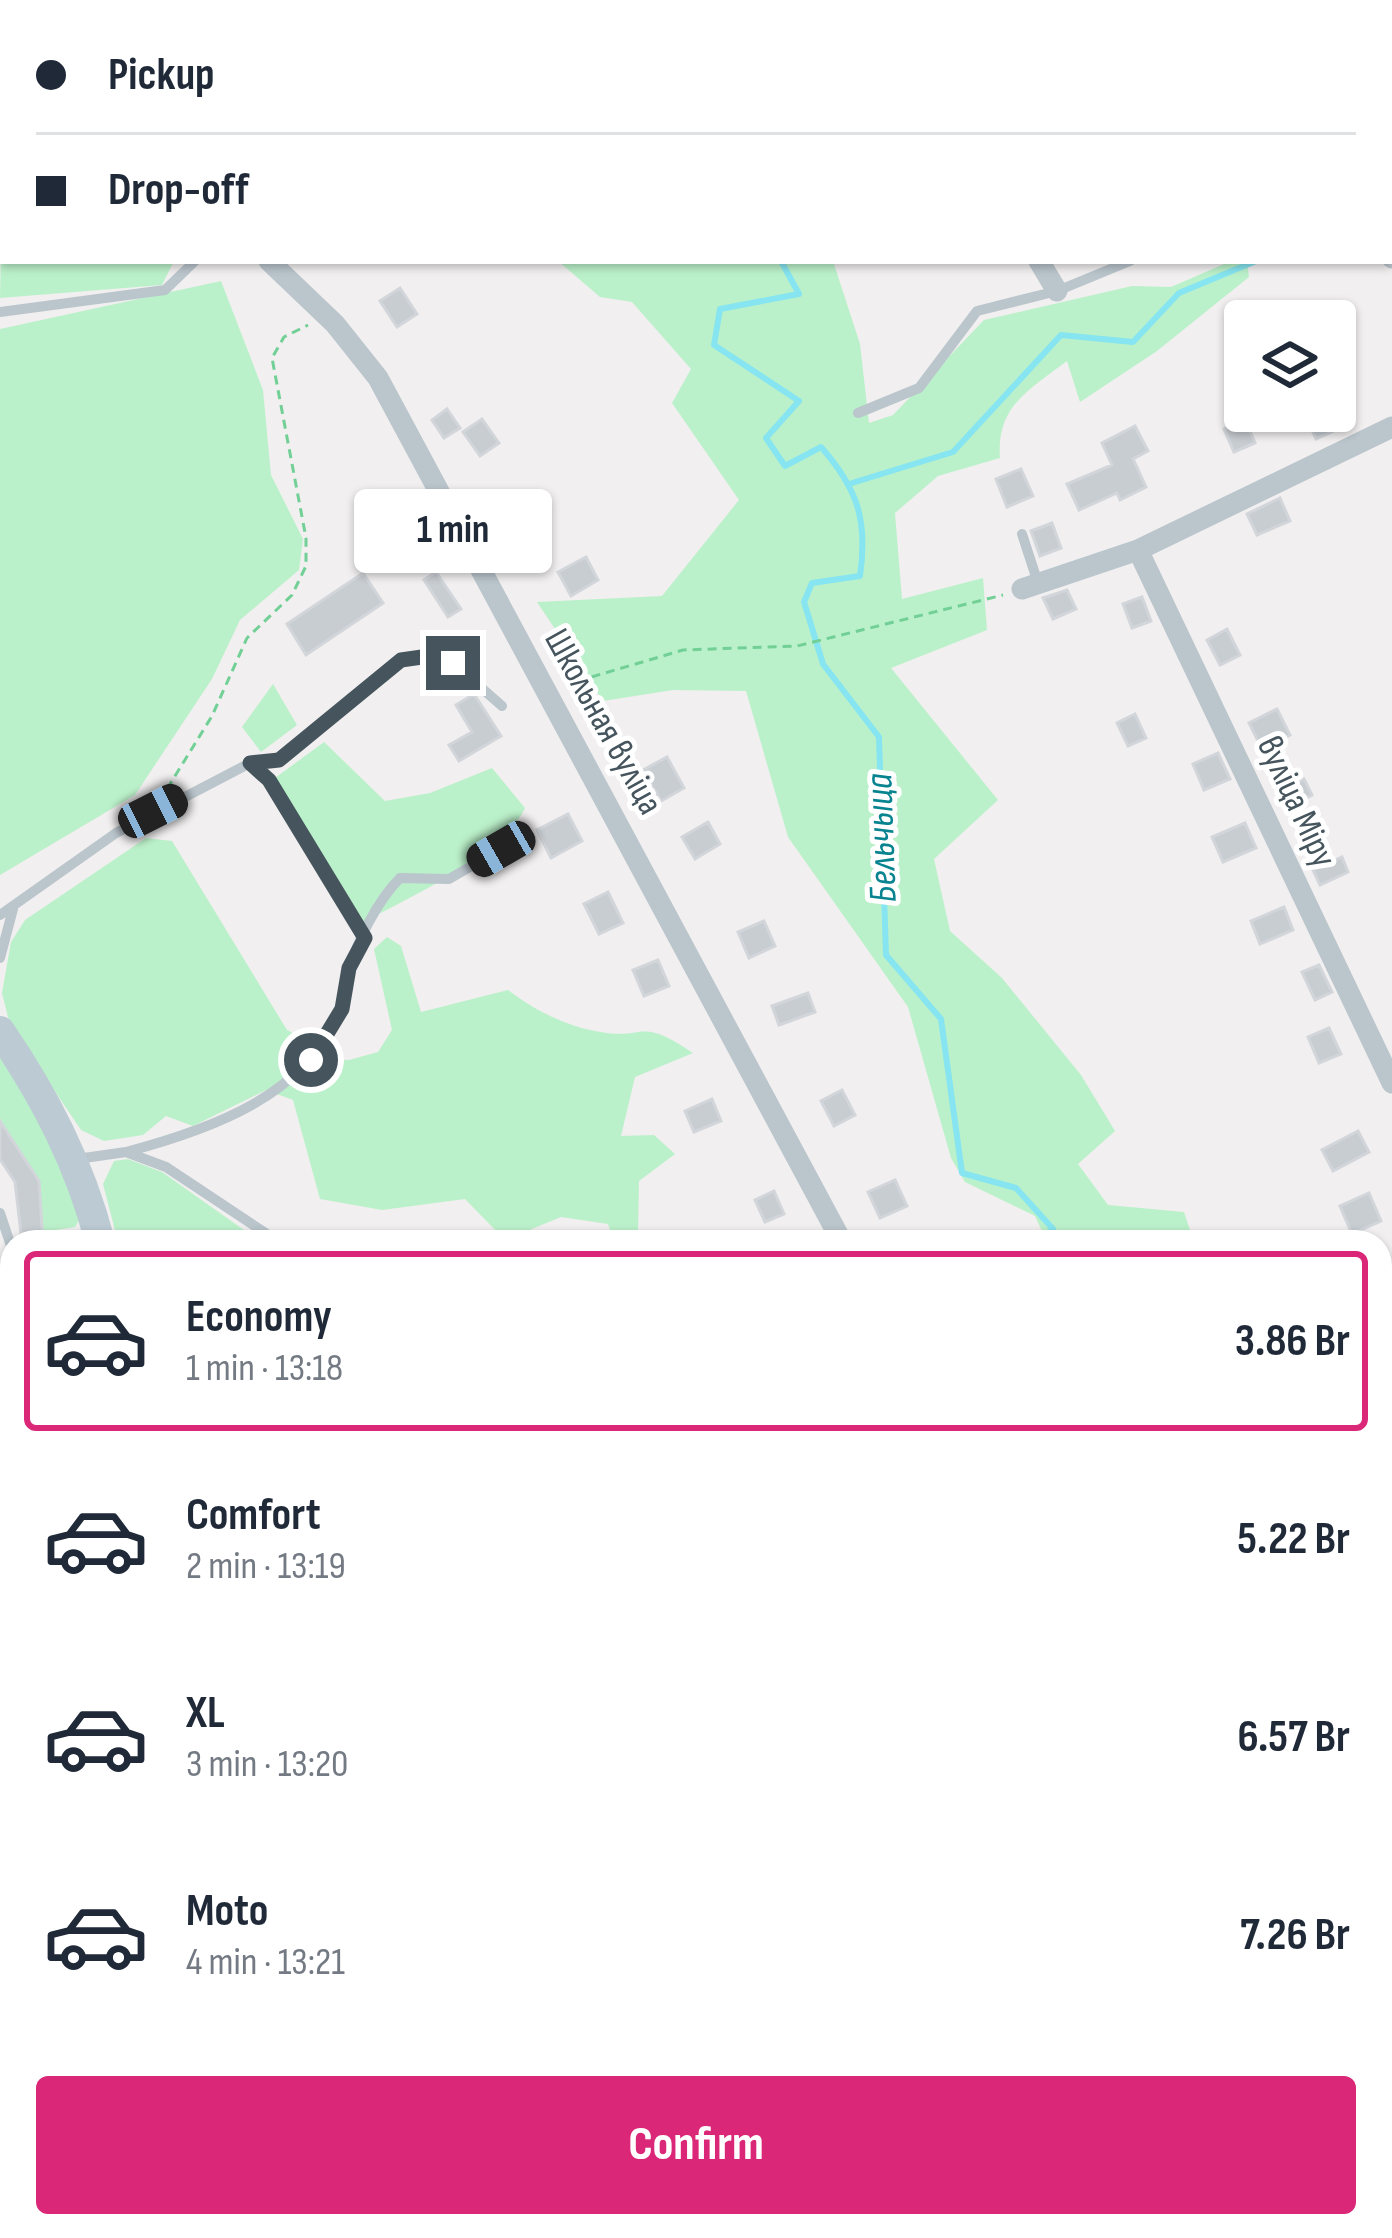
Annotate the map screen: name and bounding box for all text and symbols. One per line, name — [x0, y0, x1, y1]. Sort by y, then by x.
text: Pickup — [108, 48, 215, 103]
text: Drop-off — [108, 163, 249, 218]
map controls — [1224, 300, 1356, 432]
button: layers — [1224, 300, 1356, 432]
callout: 1 min — [354, 489, 552, 573]
text: 1 min — [417, 507, 489, 554]
street label: Школьная вуліца — [534, 622, 672, 822]
route end — [426, 636, 480, 690]
street label: вуліца Міру — [1247, 730, 1345, 874]
water label: Бельчыца — [856, 772, 908, 903]
car — [113, 779, 193, 843]
car — [461, 815, 541, 883]
route start — [284, 1033, 338, 1087]
icon: car — [42, 1287, 150, 1395]
text: Economy — [186, 1290, 332, 1345]
text: 3.86 Br — [1235, 1314, 1350, 1369]
text: 1 min · 13:18 — [186, 1345, 343, 1392]
icon: car — [42, 1485, 150, 1593]
text: Comfort — [186, 1488, 321, 1543]
text: 5.22 Br — [1237, 1512, 1350, 1567]
text: 2 min · 13:19 — [186, 1543, 346, 1590]
icon: car — [42, 1683, 150, 1791]
text: XL — [186, 1686, 225, 1741]
text: 6.57 Br — [1238, 1710, 1350, 1765]
text: 3 min · 13:20 — [186, 1741, 349, 1788]
icon: car — [42, 1881, 150, 1989]
text: Moto — [186, 1884, 268, 1939]
text: 7.26 Br — [1240, 1908, 1350, 1963]
text: 4 min · 13:21 — [186, 1939, 345, 1986]
button: Confirm — [36, 2076, 1356, 2214]

